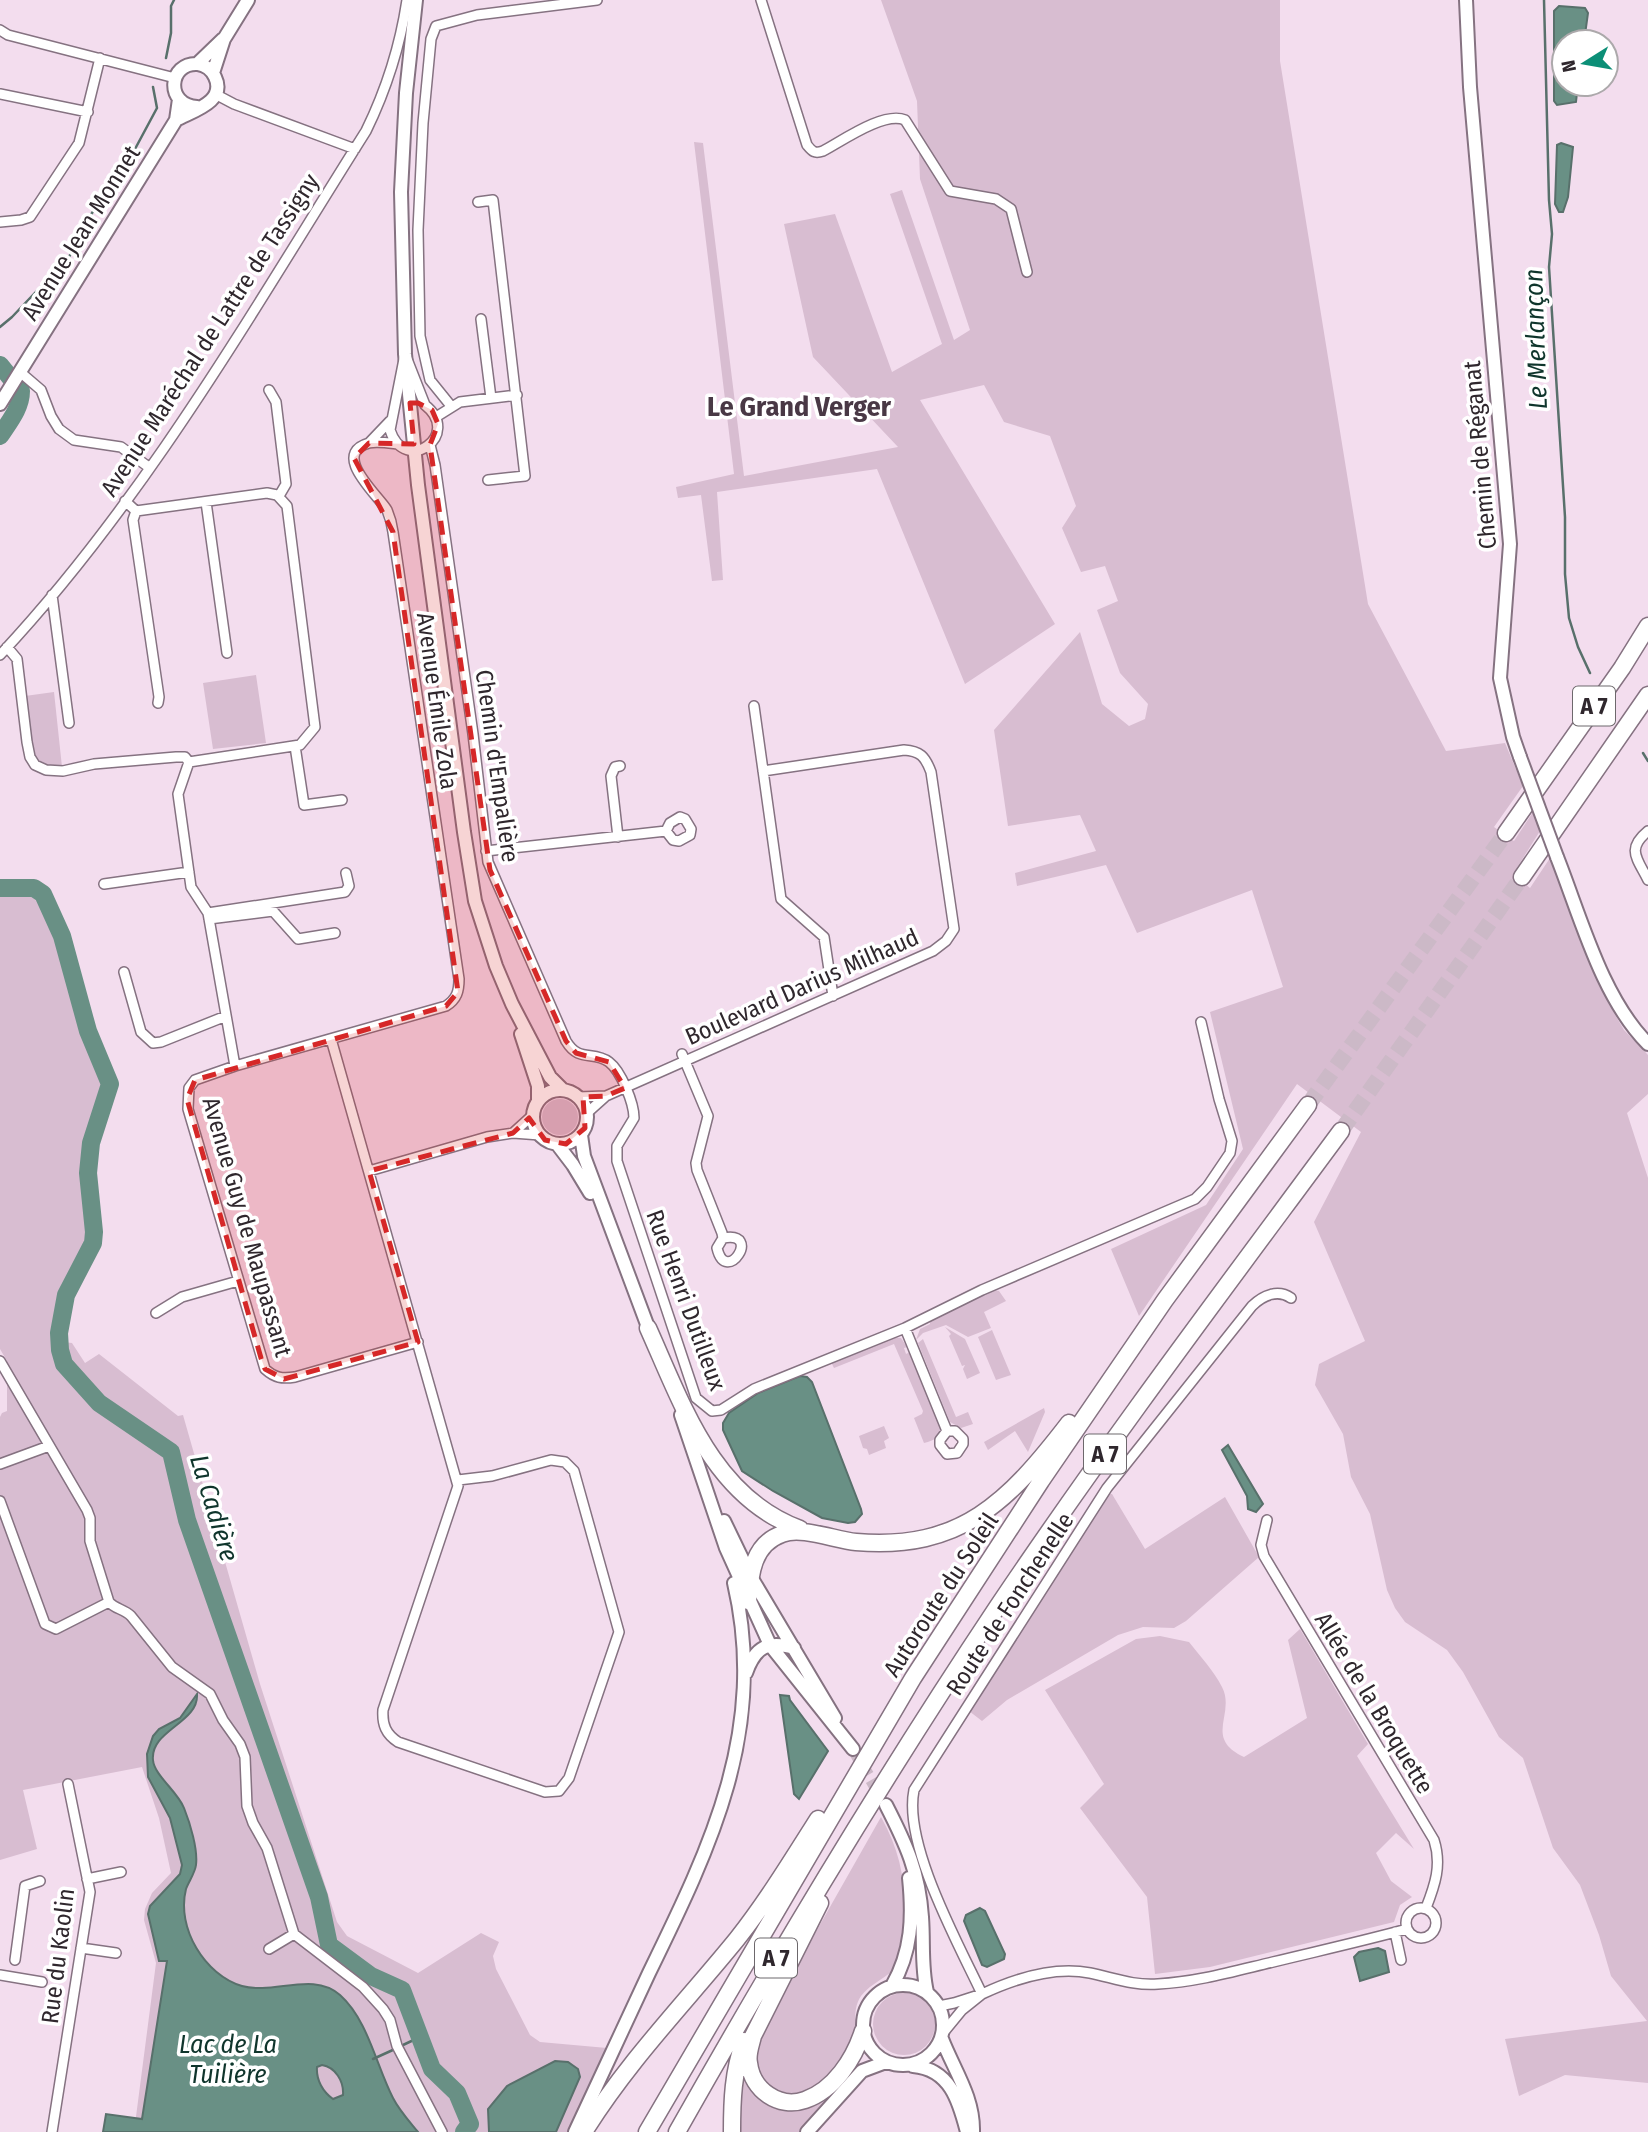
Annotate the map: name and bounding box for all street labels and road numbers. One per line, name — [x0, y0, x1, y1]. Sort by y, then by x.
street label: Avenue Jean Monnet — [16, 140, 146, 326]
street label: Avenue Maréchal de Lattre de Tassigny — [95, 168, 325, 501]
street label: Chemin de Réganat — [1458, 359, 1502, 550]
street label: Avenue Émile Zola — [411, 611, 464, 791]
street label: Chemin d'Empalière — [470, 668, 524, 864]
road number: A 7 — [1573, 686, 1615, 726]
street label: Boulevard Darius Milhaud — [681, 923, 923, 1051]
street label: Avenue Guy de Maupassant — [197, 1094, 298, 1360]
street label: Rue Henri Dutilleux — [640, 1206, 732, 1395]
road number: A 7 — [1084, 1434, 1126, 1474]
street label: Autoroute du Soleil — [878, 1508, 1004, 1682]
street label: Route de Fonchenelle — [941, 1508, 1079, 1700]
street label: Allée de la Broquette — [1309, 1607, 1439, 1799]
street label: Rue du Kaolin — [36, 1887, 80, 2025]
road number: A 7 — [755, 1938, 797, 1978]

